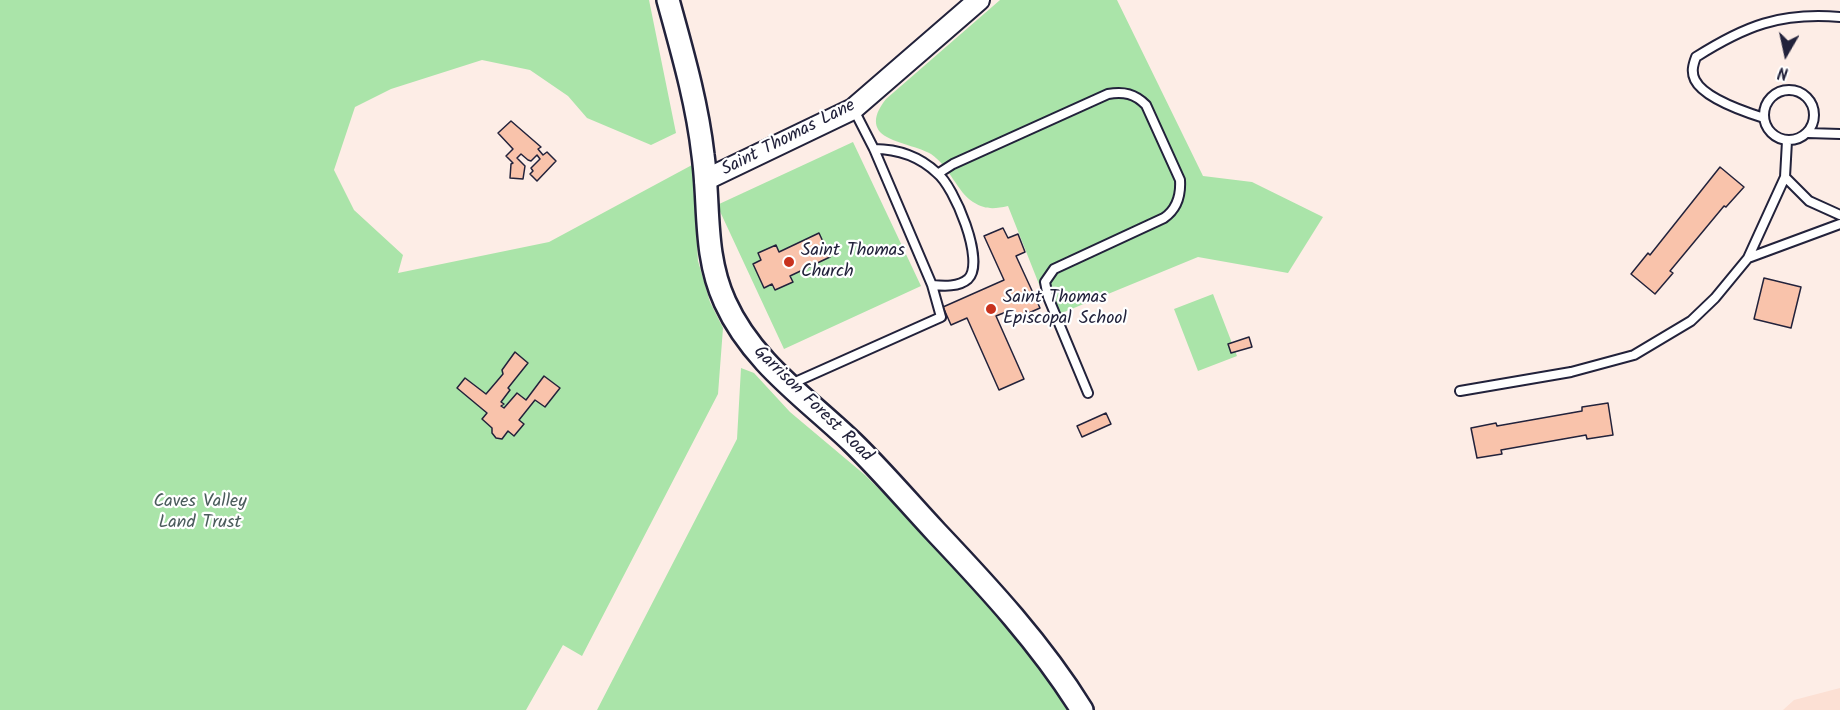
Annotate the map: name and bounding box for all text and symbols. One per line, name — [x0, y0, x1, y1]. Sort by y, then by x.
north arrow — [1756, 24, 1816, 84]
text: N — [1776, 59, 1790, 85]
street label: Saint Thomas Lane — [719, 96, 859, 182]
place label: Saint Thomas Church — [801, 241, 905, 284]
marker: Saint Thomas Church — [782, 255, 796, 269]
place label: Saint Thomas Episcopal School — [1003, 288, 1127, 330]
marker: Saint Thomas Episcopal School — [984, 302, 998, 316]
street label: Garrison Forest Road — [748, 342, 876, 468]
park label: Caves Valley Land Trust — [153, 492, 247, 534]

